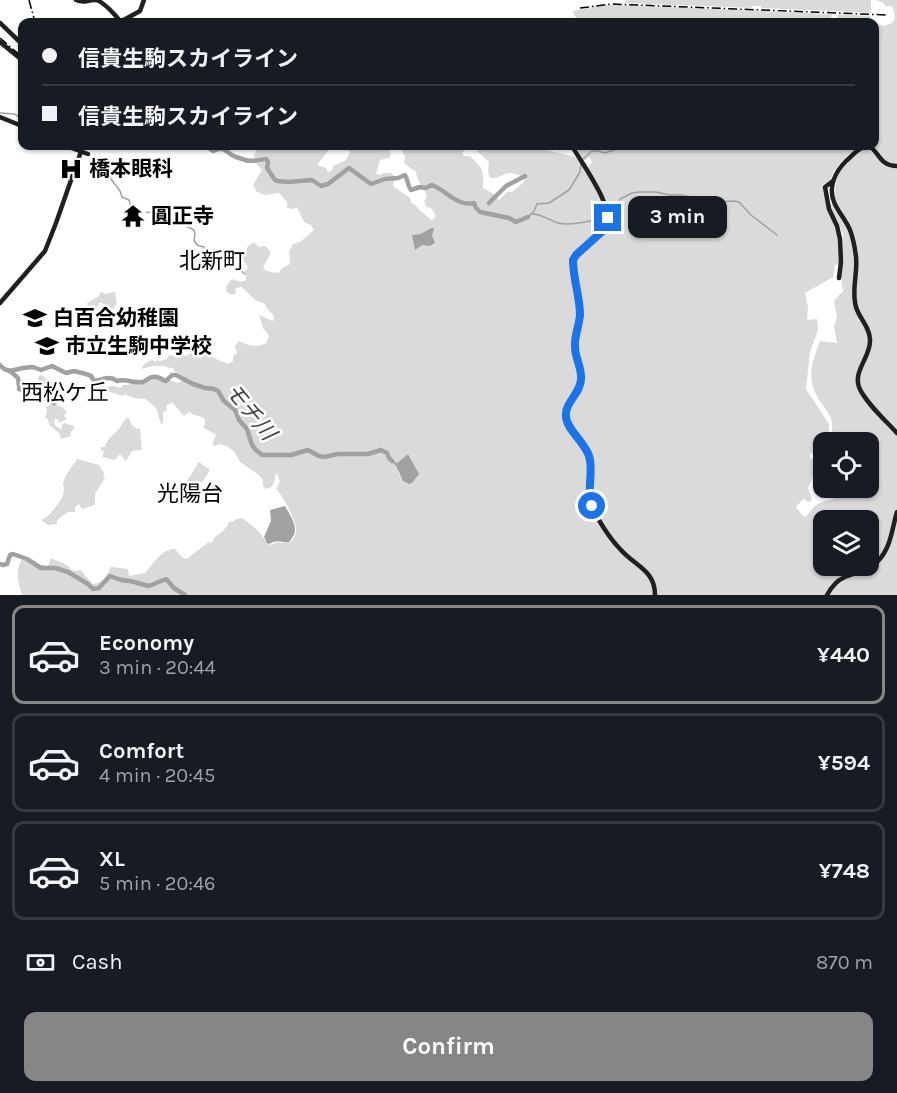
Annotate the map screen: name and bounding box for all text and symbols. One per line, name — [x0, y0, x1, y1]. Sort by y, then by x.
text: 信貴生駒スカイライン — [78, 46, 298, 72]
text: 信貴生駒スカイライン — [78, 104, 298, 130]
hospital icon: 橋本眼科 — [58, 156, 84, 182]
place label: 橋本眼科 — [89, 157, 173, 181]
callout: 3 min — [629, 197, 728, 239]
temple icon: 圓正寺 — [120, 203, 146, 229]
place label: 圓正寺 — [151, 204, 214, 228]
route end — [594, 204, 621, 231]
text: 3 min — [650, 205, 705, 228]
district label: 北新町 — [179, 248, 245, 274]
school or university icon: 白百合幼稚園 — [22, 305, 48, 331]
place label: 白百合幼稚園 — [53, 306, 179, 330]
school or university icon: 市立生駒中学校 — [34, 333, 60, 359]
place label: 市立生駒中学校 — [65, 334, 212, 358]
water label: モチ川 — [219, 378, 282, 447]
district label: 西松ケ丘 — [21, 380, 109, 406]
map controls — [813, 432, 879, 576]
button: locate — [813, 432, 879, 498]
district label: 光陽台 — [157, 481, 223, 507]
route start — [578, 492, 605, 519]
button: layers — [813, 510, 879, 576]
icon: car — [27, 628, 81, 682]
text: Economy — [99, 630, 194, 656]
text: ¥440 — [817, 642, 870, 668]
text: 3 min · 20:44 — [99, 656, 216, 679]
icon: car — [27, 736, 81, 790]
text: Comfort — [99, 738, 184, 764]
text: ¥594 — [818, 750, 870, 776]
text: 4 min · 20:45 — [99, 764, 215, 787]
icon: car — [27, 844, 81, 898]
text: XL — [99, 846, 125, 872]
text: ¥748 — [819, 858, 870, 884]
text: 5 min · 20:46 — [99, 872, 216, 895]
icon: cash — [24, 946, 57, 979]
text: Cash — [72, 949, 122, 975]
text: 870 m — [816, 951, 873, 974]
button: Confirm — [24, 1012, 873, 1081]

